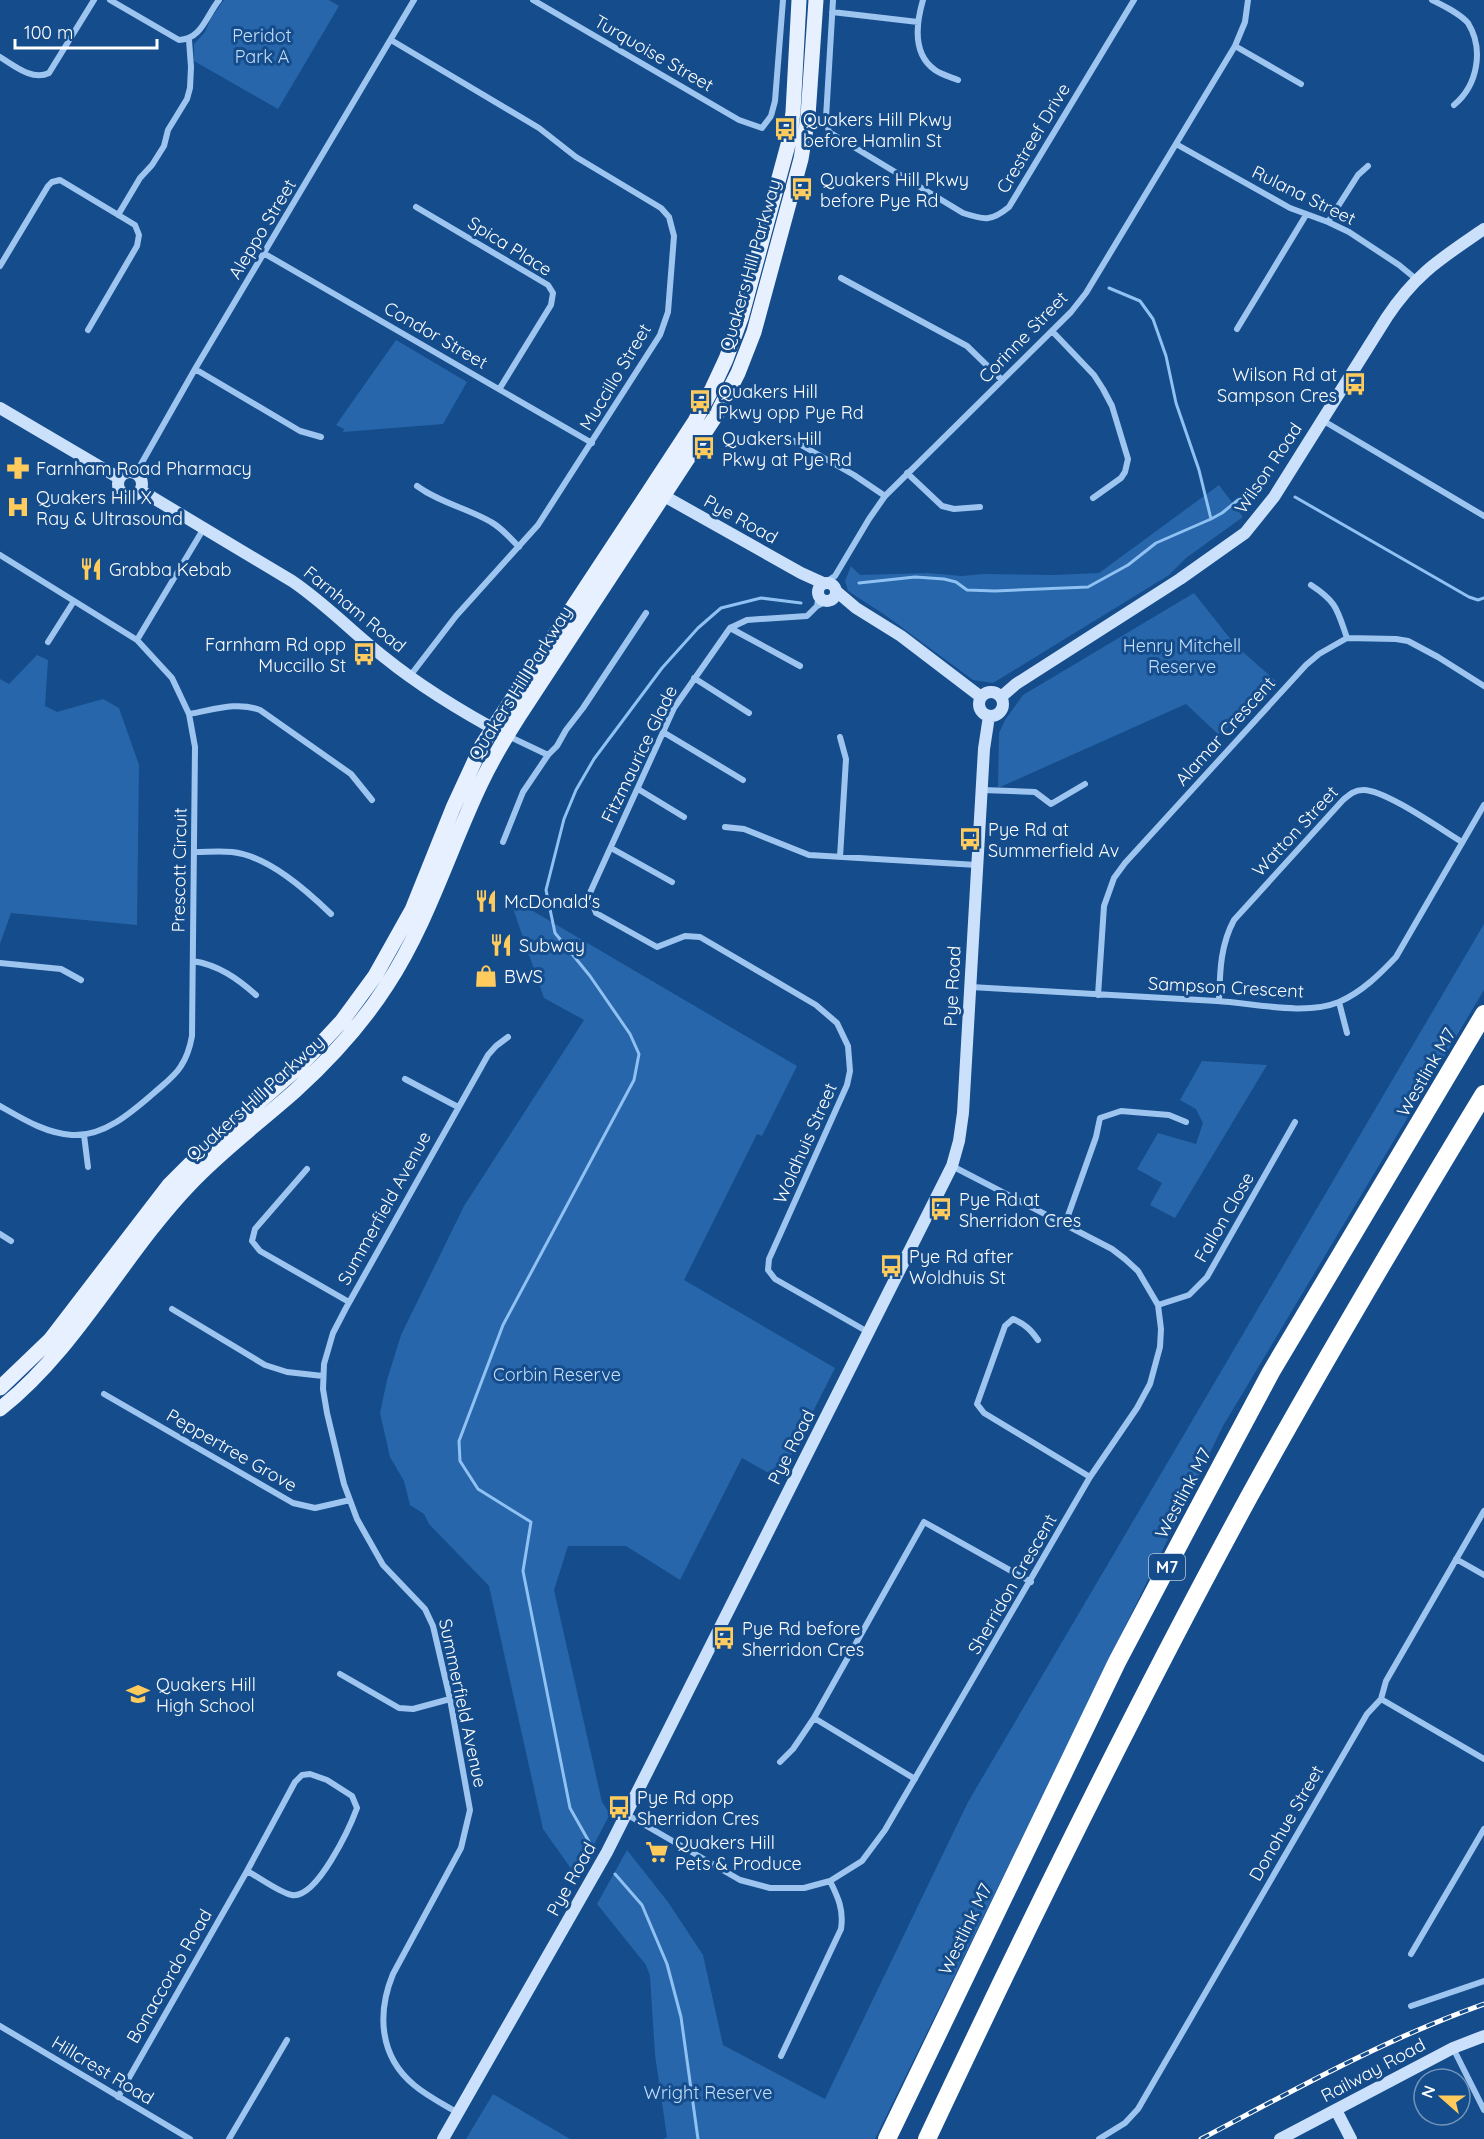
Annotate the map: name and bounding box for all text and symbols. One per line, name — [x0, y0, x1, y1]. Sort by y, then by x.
street label: Turquoise Street — [590, 10, 718, 96]
scale bar — [15, 12, 158, 50]
text: 100 m — [24, 21, 73, 44]
park label: Peridot Park A — [232, 24, 292, 68]
street label: Crestreef Drive — [991, 79, 1075, 197]
place label: Quakers Hill Pkwy before Hamlin St — [803, 108, 952, 152]
bus stop icon: Quakers Hill Pkwy before Hamlin St — [772, 116, 798, 142]
street label: Rulana Street — [1248, 160, 1360, 230]
place label: Quakers Hill Pkwy before Pye Rd — [820, 168, 969, 212]
street label: Aleppo Street — [223, 175, 301, 283]
street label: Quakers Hill Parkway — [714, 176, 786, 354]
bus stop icon: Quakers Hill Pkwy before Pye Rd — [789, 176, 815, 202]
street label: Spica Place — [463, 211, 557, 281]
street label: Corinne Street — [974, 286, 1072, 388]
street label: Condor Street — [380, 296, 492, 374]
street label: Muccillo Street — [574, 319, 656, 435]
place label: Wilson Rd at Sampson Cres — [1217, 363, 1337, 407]
bus stop icon: Wilson Rd at Sampson Cres — [1342, 371, 1368, 397]
place label: Quakers Hill Pkwy opp Pye Rd — [718, 380, 864, 424]
bus stop icon: Quakers Hill Pkwy opp Pye Rd — [687, 388, 713, 414]
street label: Wilson Road — [1229, 418, 1307, 518]
place label: Quakers Hill Pkwy at Pye Rd — [722, 427, 852, 471]
bus stop icon: Quakers Hill Pkwy at Pye Rd — [691, 435, 717, 461]
pharmacy icon: Farnham Road Pharmacy — [5, 455, 31, 481]
place label: Farnham Road Pharmacy — [36, 457, 252, 480]
place label: Quakers Hill X Ray & Ultrasound — [36, 486, 183, 530]
street label: Pye Road — [700, 489, 782, 549]
hospital icon: Quakers Hill X Ray & Ultrasound — [5, 494, 31, 520]
restaurant icon: Grabba Kebab — [78, 556, 104, 582]
place label: Grabba Kebab — [109, 558, 232, 581]
street label: Farnham Road — [299, 561, 411, 657]
street label: Quakers Hill Parkway — [463, 602, 577, 764]
place label: Farnham Rd opp Muccillo St — [205, 633, 346, 677]
park label: Henry Mitchell Reserve — [1123, 634, 1241, 678]
bus stop icon: Farnham Rd opp Muccillo St — [351, 641, 377, 667]
street label: Alamar Crescent — [1170, 672, 1280, 790]
street label: Fitzmaurice Glade — [596, 682, 682, 826]
street label: Watton Street — [1247, 781, 1343, 881]
street label: Prescott Circuit — [166, 807, 192, 933]
place label: Pye Rd at Summerfield Av — [988, 818, 1119, 862]
bus stop icon: Pye Rd at Summerfield Av — [957, 826, 983, 852]
restaurant icon: McDonald's — [473, 888, 499, 914]
place label: McDonald's — [504, 890, 600, 913]
restaurant icon: Subway — [488, 932, 514, 958]
place label: Subway — [519, 934, 585, 957]
street label: Pye Road — [938, 945, 966, 1027]
shop icon: BWS — [473, 963, 499, 989]
place label: BWS — [504, 965, 543, 988]
street label: Sampson Crescent — [1148, 971, 1304, 1003]
street label: Westlink M7 — [1391, 1023, 1461, 1121]
street label: Quakers Hill Parkway — [181, 1030, 329, 1166]
street label: Woldhuis Street — [768, 1079, 842, 1207]
street label: Summerfield Avenue — [332, 1127, 436, 1289]
street label: Fallon Close — [1189, 1168, 1259, 1266]
place label: Pye Rd at Sherridon Cres — [959, 1188, 1081, 1232]
bus stop icon: Pye Rd at Sherridon Cres — [928, 1196, 954, 1222]
place label: Pye Rd after Woldhuis St — [909, 1245, 1014, 1289]
bus stop icon: Pye Rd after Woldhuis St — [878, 1253, 904, 1279]
park label: Corbin Reserve — [493, 1363, 621, 1386]
street label: Peppertree Grove — [163, 1403, 301, 1497]
street label: Pye Road — [762, 1406, 820, 1488]
street label: Westlink M7 — [1150, 1444, 1216, 1542]
street label: Sherridon Crescent — [962, 1510, 1062, 1658]
road number: M7 — [1149, 1554, 1185, 1580]
street label: Summerfield Avenue — [434, 1616, 492, 1790]
place label: Pye Rd before Sherridon Cres — [742, 1617, 864, 1661]
bus stop icon: Pye Rd before Sherridon Cres — [711, 1625, 737, 1651]
place label: Quakers Hill High School — [156, 1673, 256, 1717]
school or university icon: Quakers Hill High School — [125, 1681, 151, 1707]
street label: Donohue Street — [1244, 1761, 1328, 1885]
place label: Pye Rd opp Sherridon Cres — [637, 1786, 759, 1830]
bus stop icon: Pye Rd opp Sherridon Cres — [606, 1794, 632, 1820]
place label: Quakers Hill Pets & Produce — [675, 1831, 802, 1875]
street label: Pye Road — [541, 1838, 601, 1920]
supermarket icon: Quakers Hill Pets & Produce — [644, 1839, 670, 1865]
street label: Westlink M7 — [933, 1880, 997, 1978]
street label: Bonaccordo Road — [121, 1905, 217, 2047]
street label: Hillcrest Road — [48, 2031, 158, 2109]
street label: Railway Road — [1317, 2033, 1429, 2107]
north arrow — [1412, 2067, 1472, 2127]
park label: Wright Reserve — [644, 2081, 772, 2104]
text: N — [1417, 2083, 1439, 2101]

